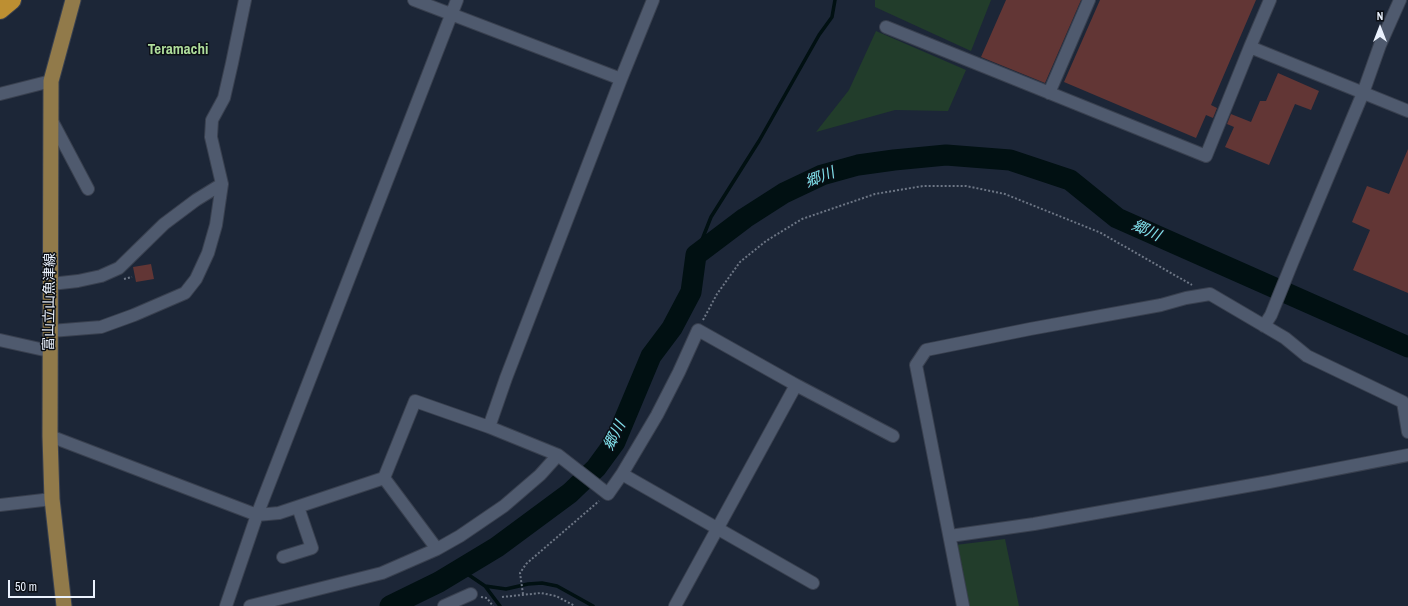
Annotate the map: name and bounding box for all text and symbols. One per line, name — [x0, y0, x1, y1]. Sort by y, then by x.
north arrow — [1360, 8, 1400, 48]
text: N — [1377, 9, 1383, 23]
district label: Teramachi — [148, 41, 208, 59]
water label: 郷川 — [803, 164, 837, 192]
water label: 郷川 — [1129, 217, 1163, 245]
street label: 富山立山魚津線 — [41, 253, 59, 351]
water label: 郷川 — [600, 419, 630, 453]
scale bar — [10, 572, 97, 598]
text: 50 m — [15, 579, 37, 595]

